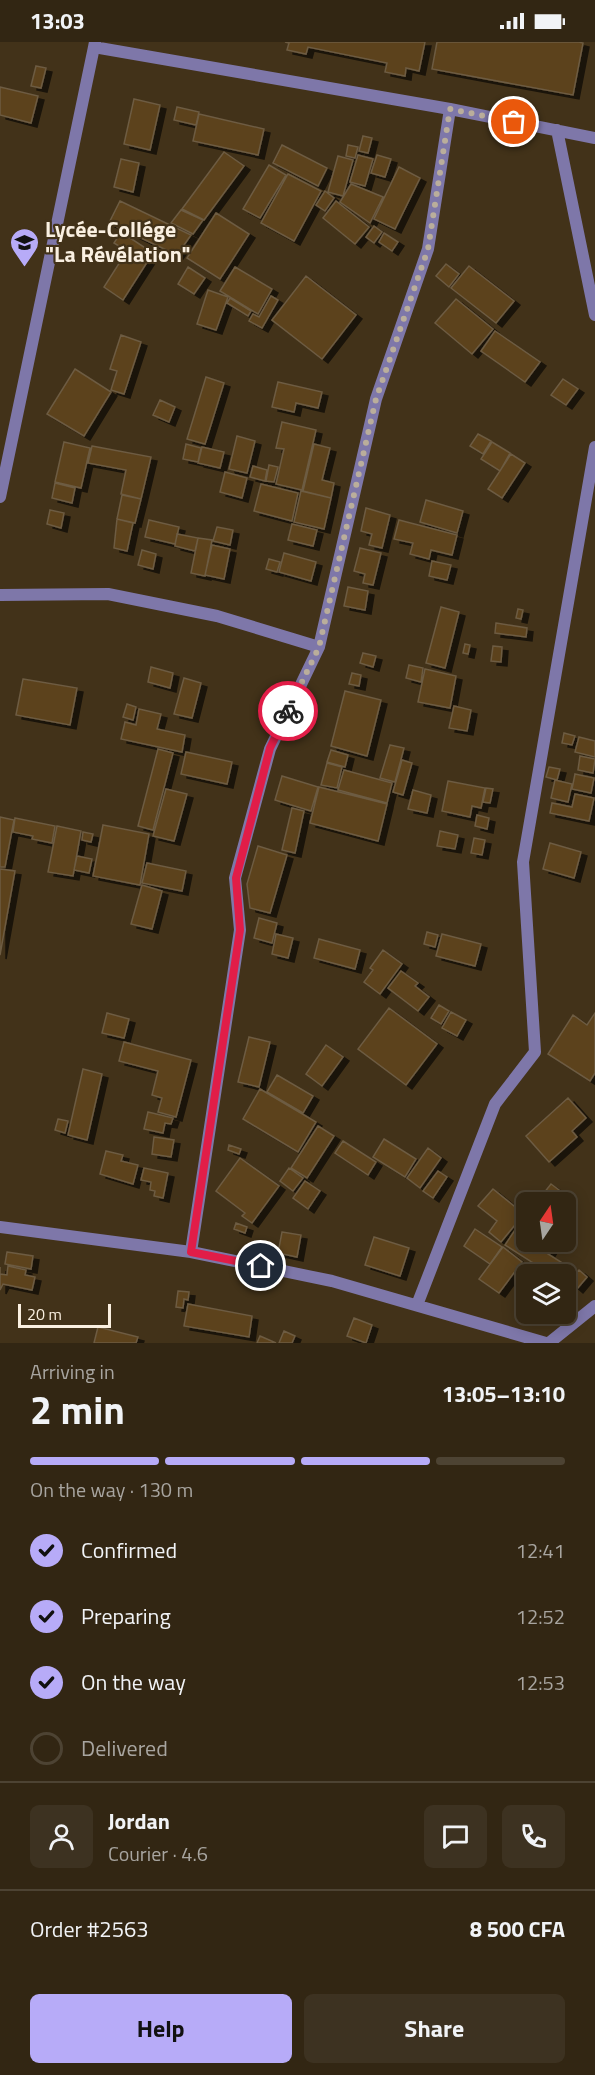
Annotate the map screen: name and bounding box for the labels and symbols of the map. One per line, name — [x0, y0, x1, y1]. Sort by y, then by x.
pin — [488, 96, 539, 147]
place label: Lycée-Collége "La Révélation" — [45, 212, 191, 271]
school or university icon: Lycée-Collége "La Révélation" — [8, 226, 40, 268]
courier — [258, 681, 318, 741]
north arrow — [516, 1192, 576, 1252]
pin — [235, 1240, 286, 1291]
scale bar — [18, 1301, 111, 1328]

